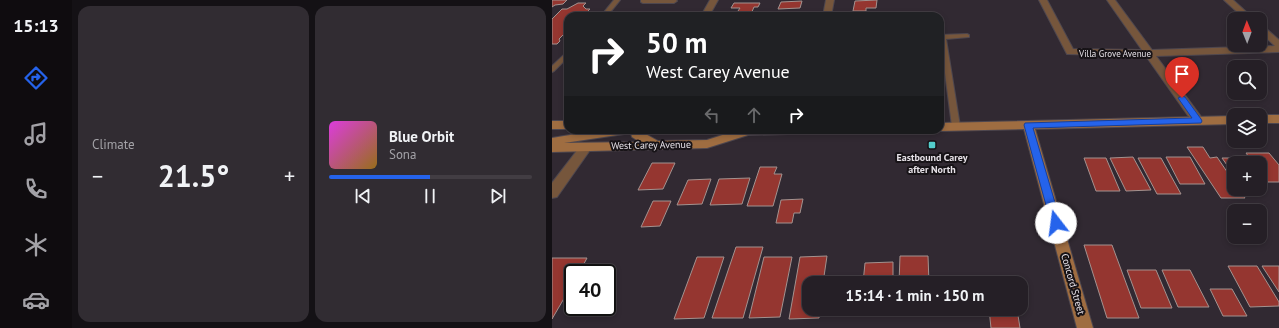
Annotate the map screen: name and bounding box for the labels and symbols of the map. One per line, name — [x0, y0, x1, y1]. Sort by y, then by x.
north arrow — [1227, 12, 1267, 52]
street label: Villa Grove Avenue — [1078, 48, 1151, 59]
pin — [1165, 57, 1199, 98]
street label: West Carey Avenue — [611, 138, 691, 152]
marker: Eastbound Carey after North — [927, 140, 937, 150]
place label: Eastbound Carey after North — [897, 151, 968, 176]
position arrow — [1035, 202, 1077, 244]
street label: Concord Street — [1058, 252, 1088, 317]
speed limit sign: 40 — [564, 264, 616, 316]

